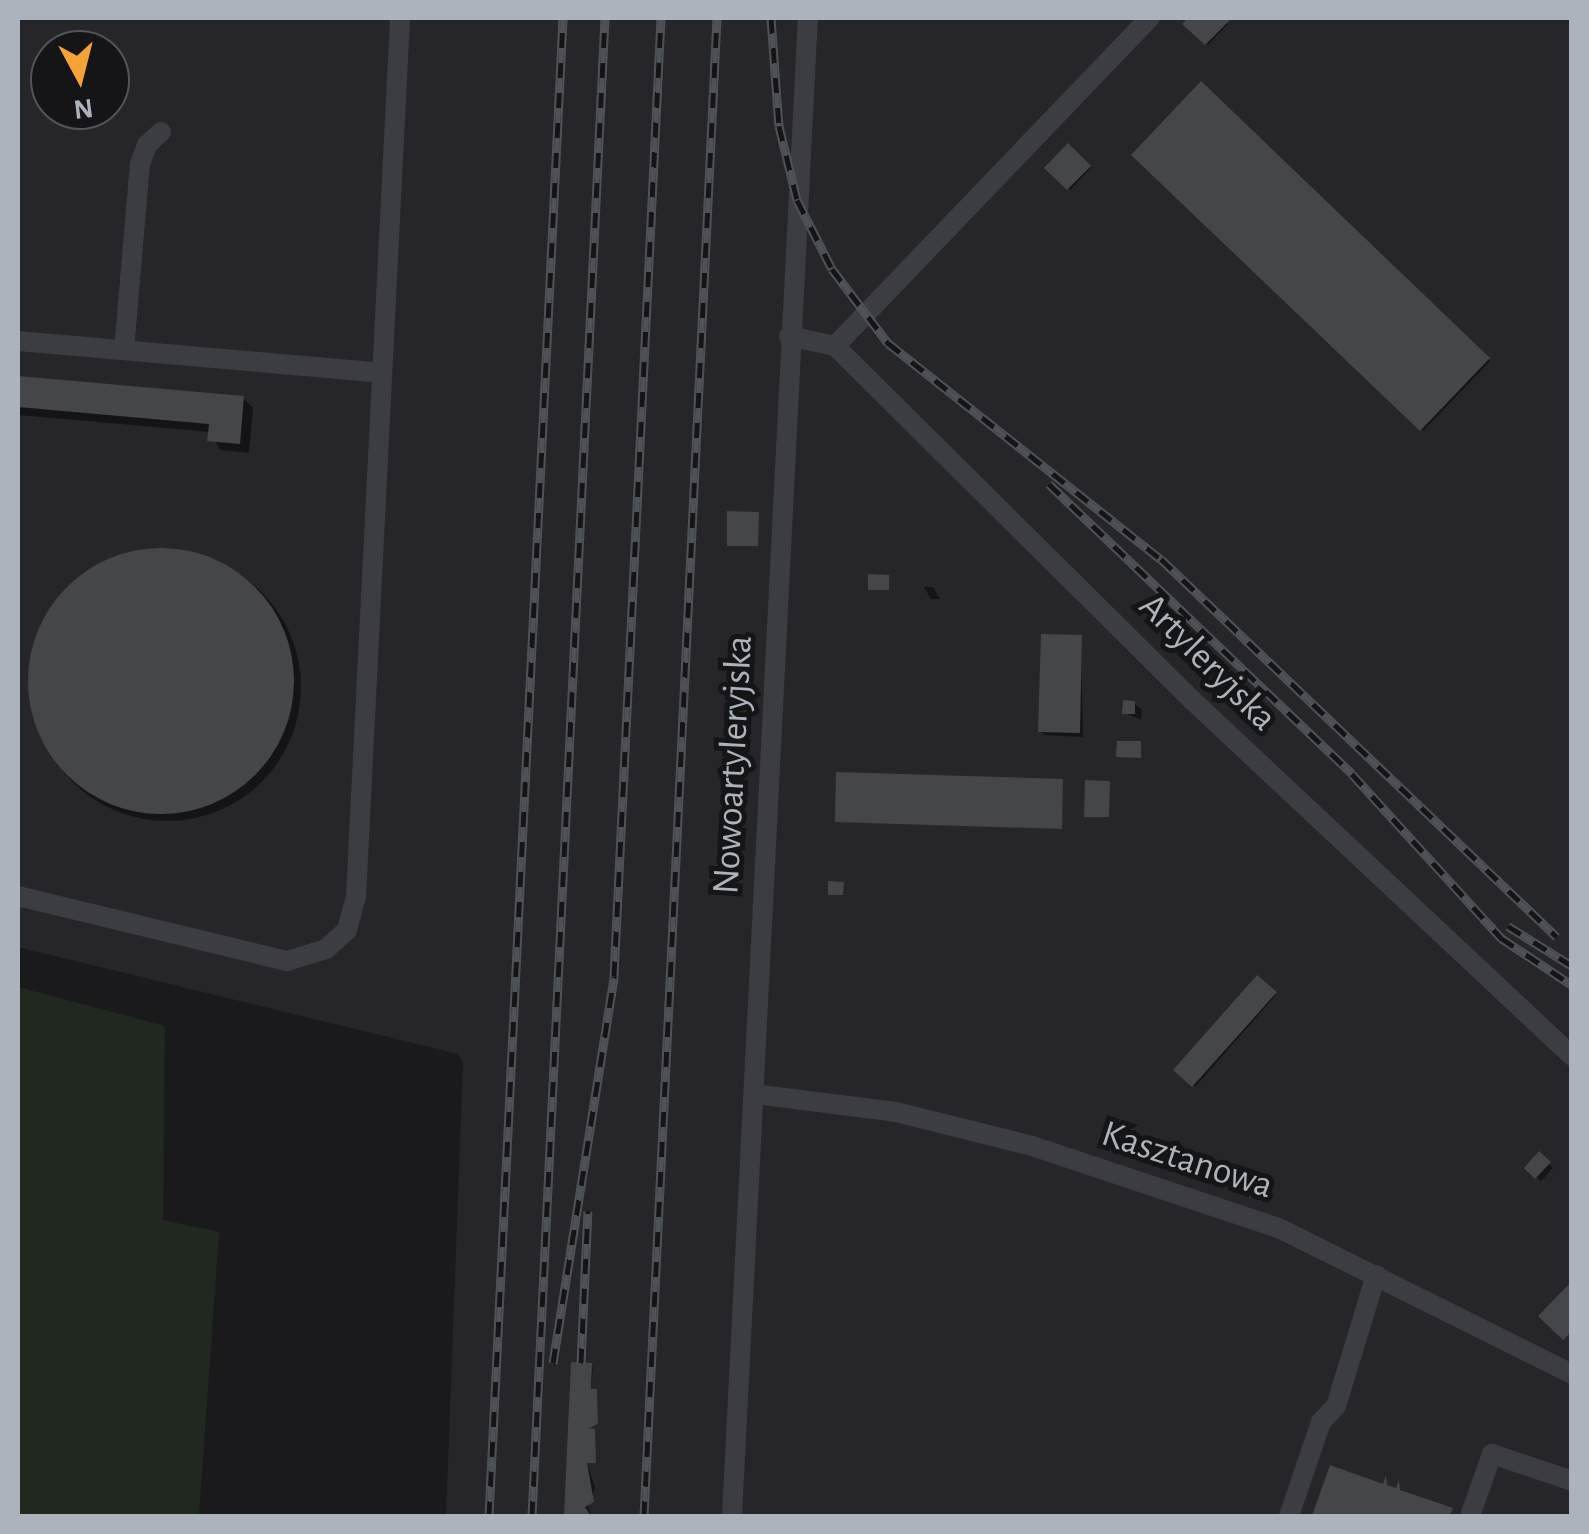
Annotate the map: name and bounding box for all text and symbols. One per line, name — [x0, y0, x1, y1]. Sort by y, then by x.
north arrow — [30, 30, 130, 130]
text: N — [72, 93, 95, 123]
street label: Artyleryjska — [1129, 585, 1285, 741]
street label: Nowoartyleryjska — [704, 634, 764, 896]
street label: Kasztanowa — [1096, 1112, 1278, 1210]

